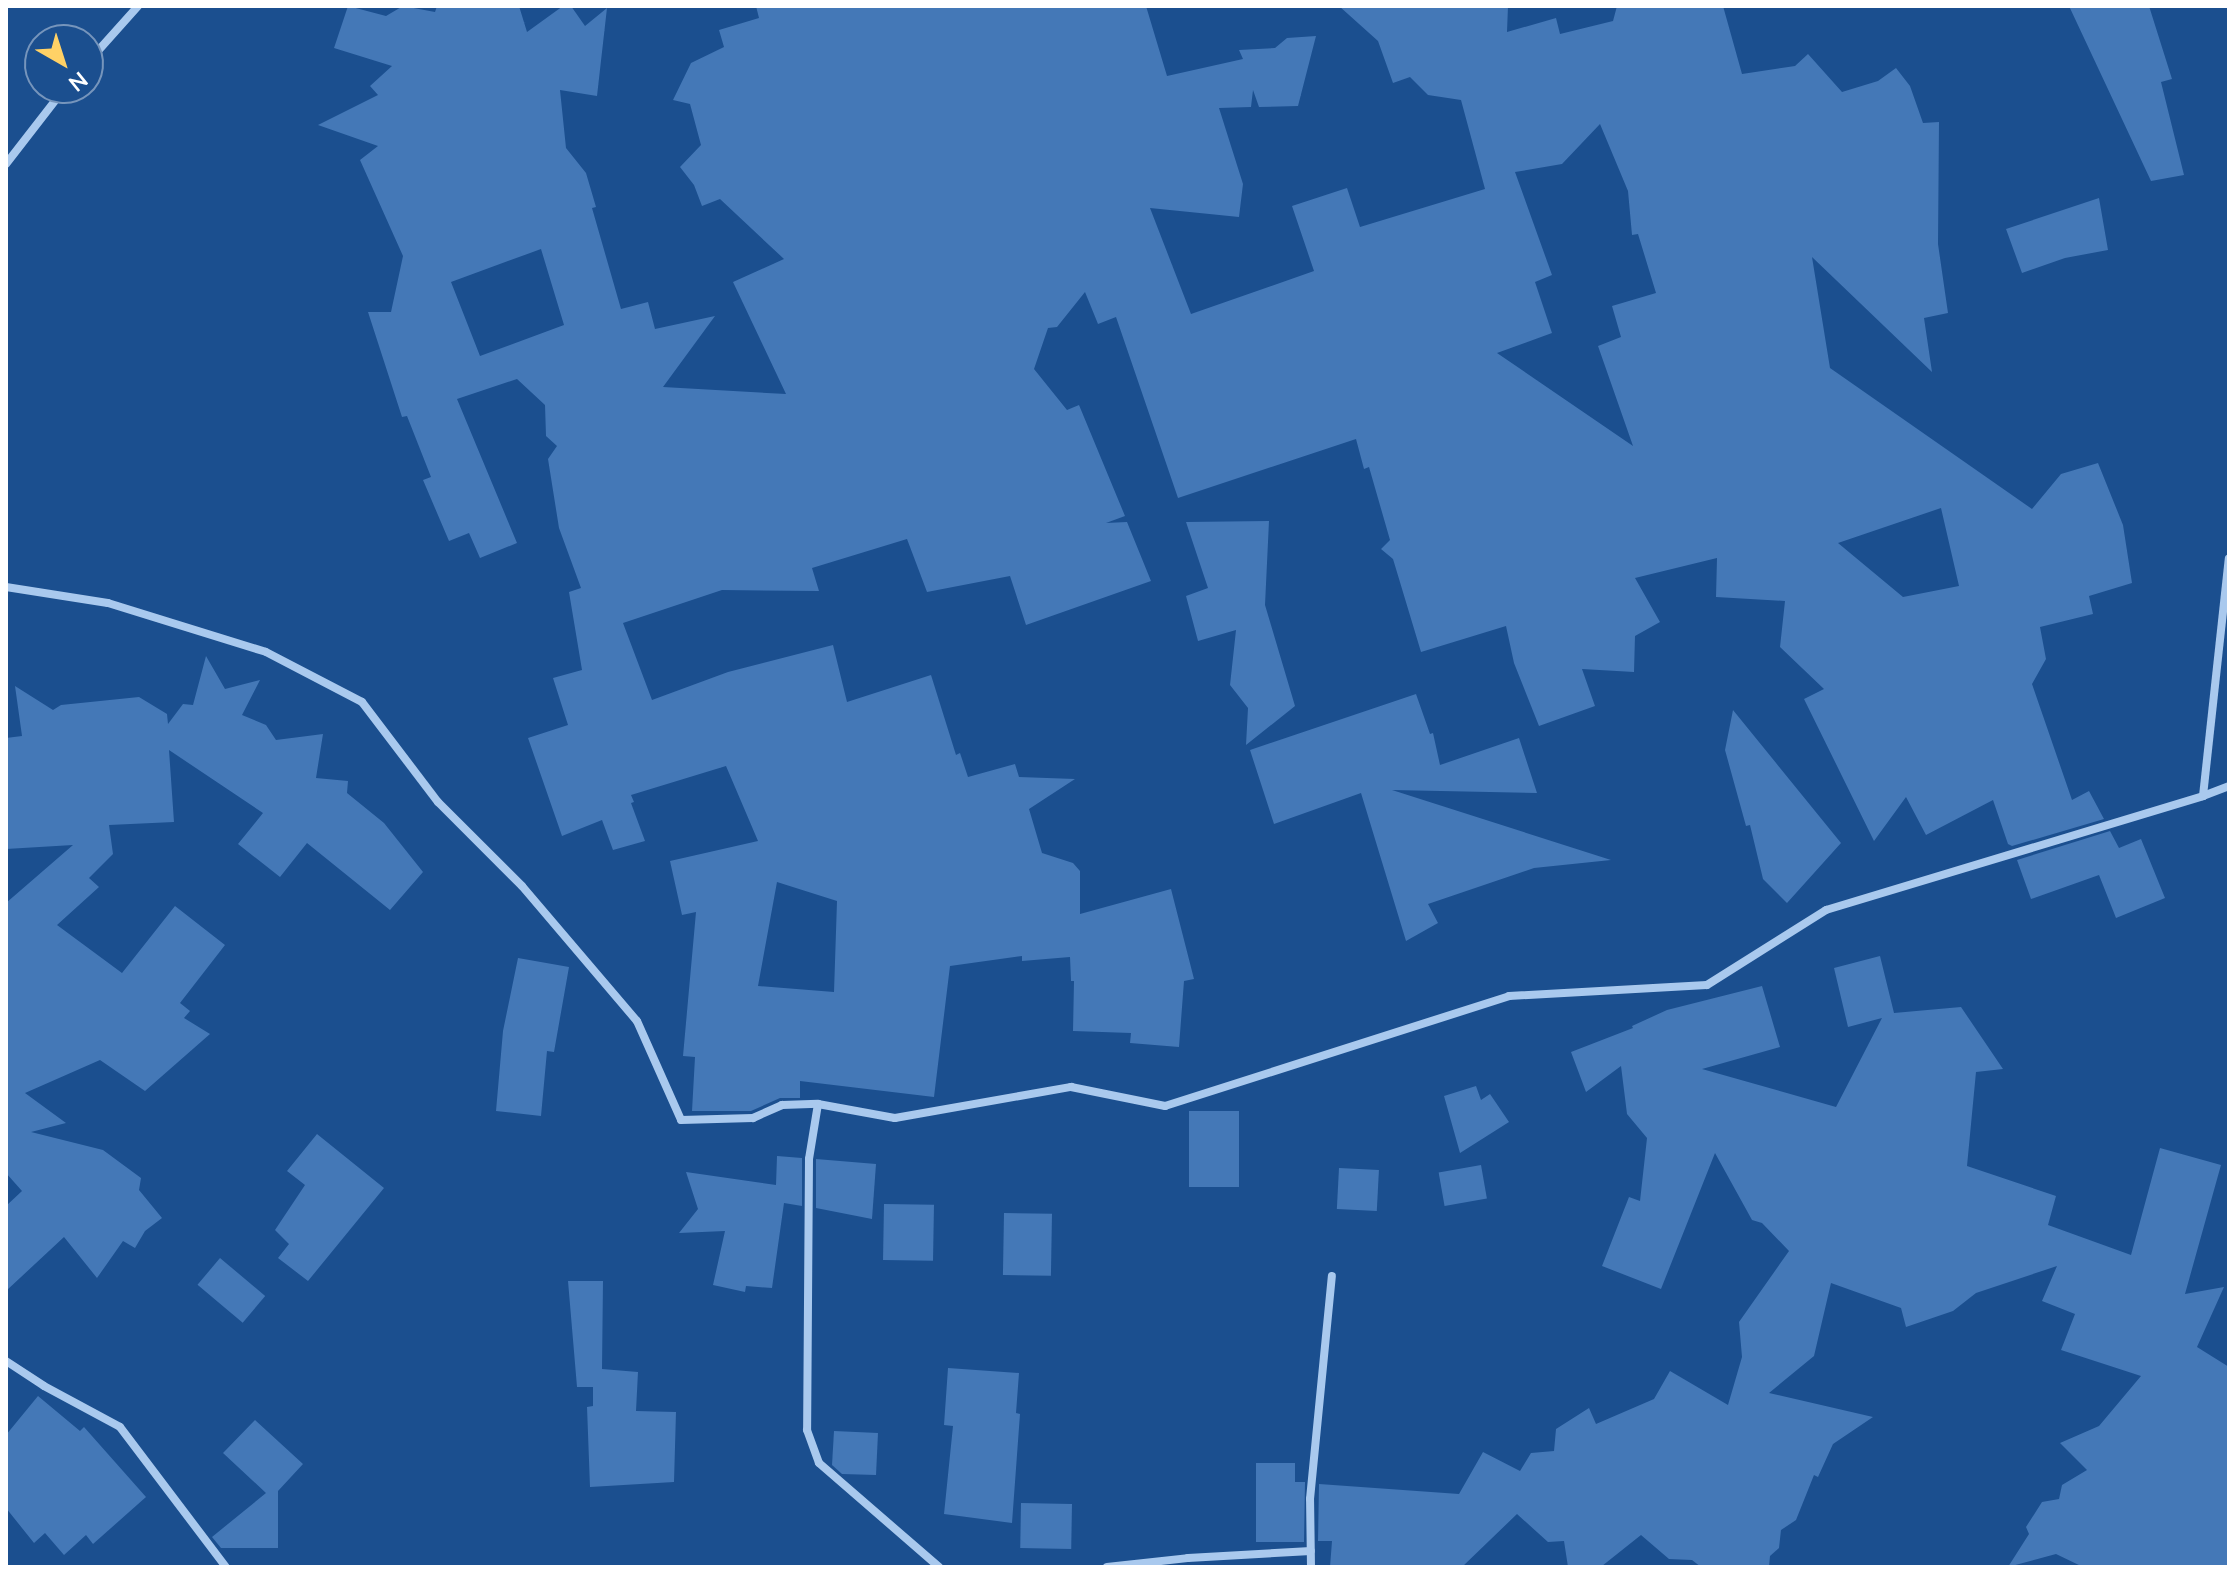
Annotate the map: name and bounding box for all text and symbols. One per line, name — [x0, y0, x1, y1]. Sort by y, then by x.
north arrow — [24, 24, 104, 104]
text: N — [62, 64, 94, 98]

